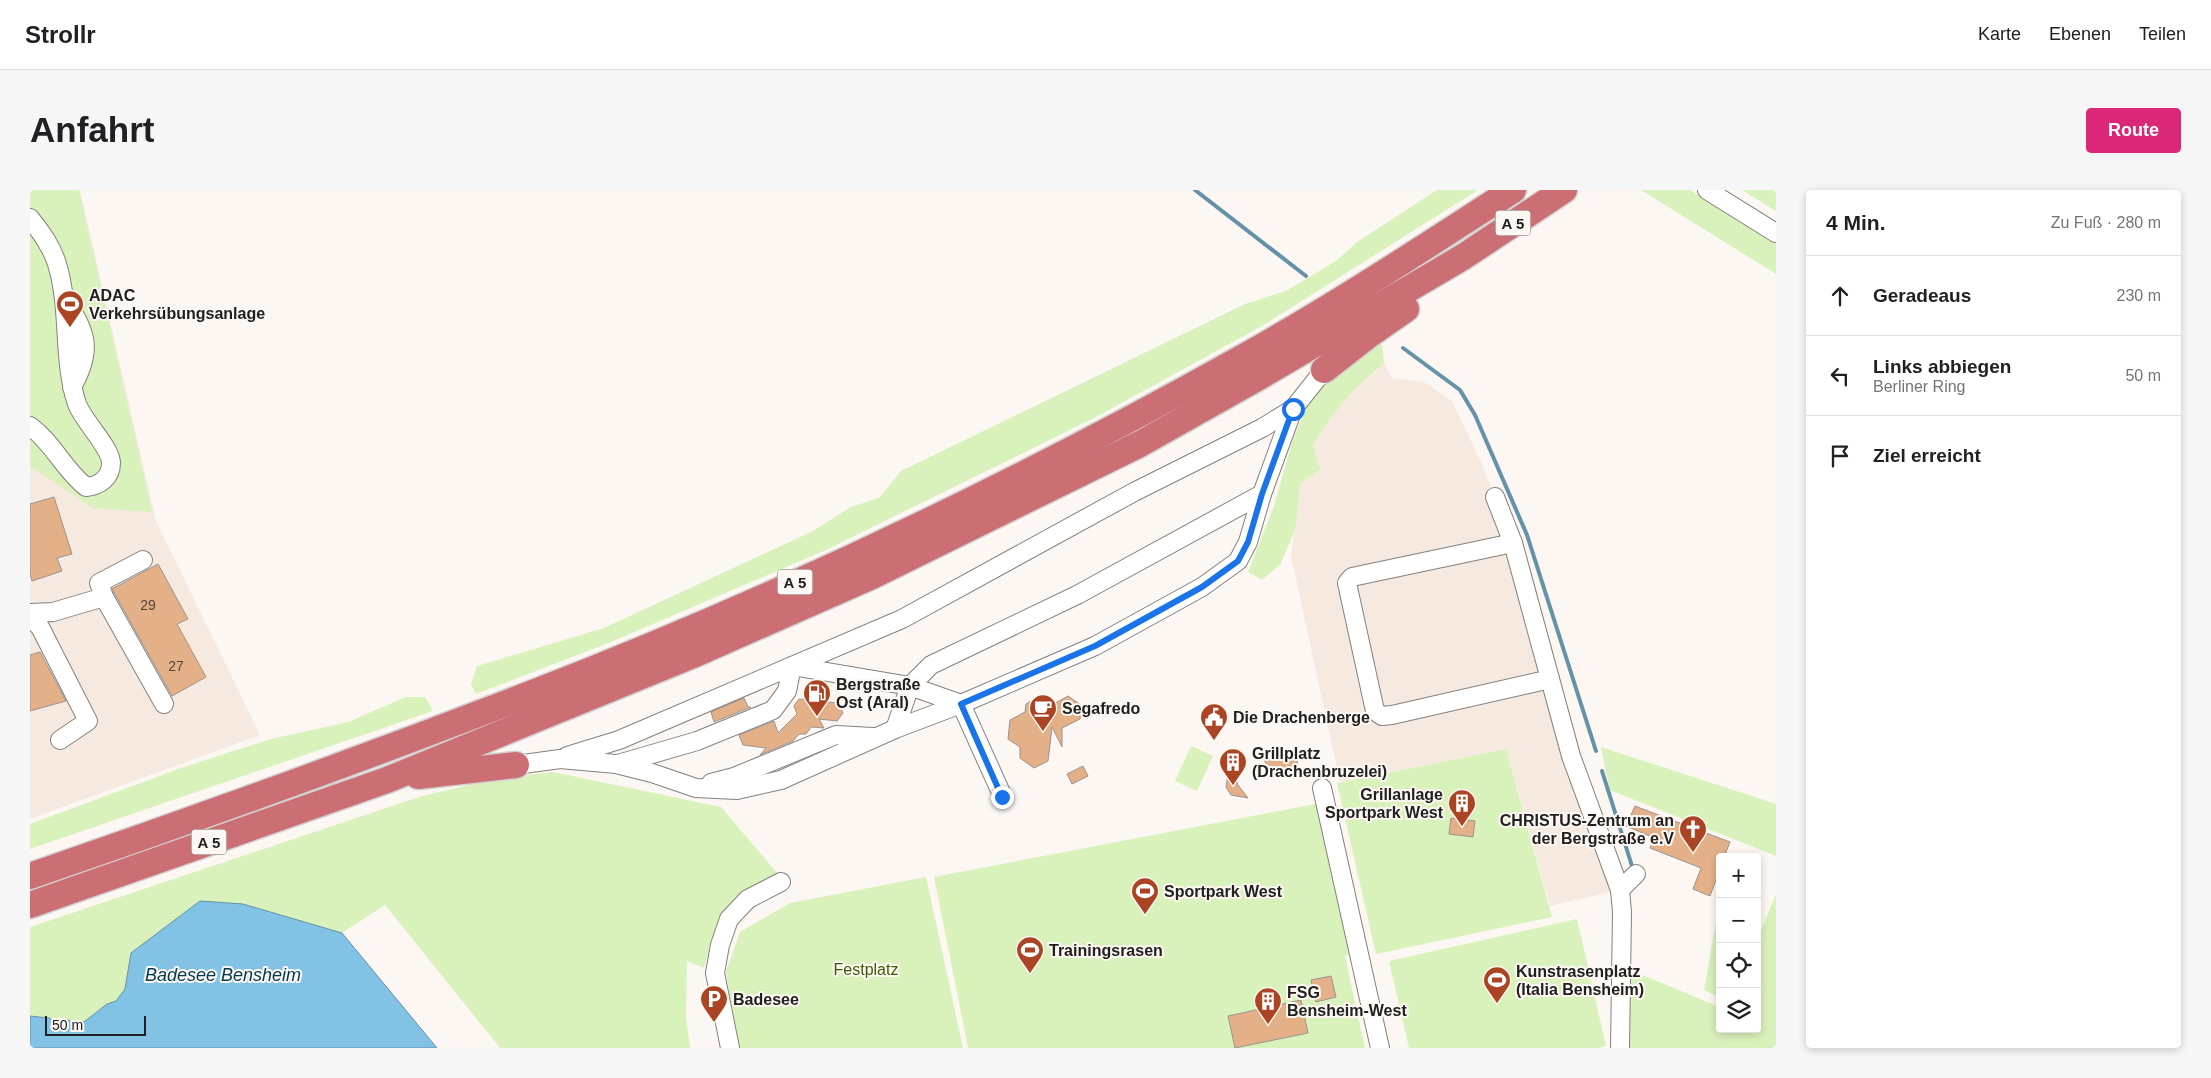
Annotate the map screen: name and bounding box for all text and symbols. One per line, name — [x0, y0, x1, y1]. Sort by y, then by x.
text: Strollr — [25, 21, 96, 48]
text: Karte — [1978, 24, 2021, 44]
text: Ebenen — [2049, 24, 2111, 44]
text: Teilen — [2139, 24, 2186, 44]
button: Route — [2086, 108, 2181, 153]
text: Anfahrt — [30, 110, 154, 149]
road number: A 5 — [1496, 210, 1530, 236]
text: 4 Min. — [1826, 211, 1886, 234]
text: Zu Fuß · 280 m — [2051, 214, 2161, 231]
icon: ahead — [1826, 282, 1854, 310]
text: Geradeaus — [1873, 285, 1971, 306]
place label: ADAC Verkehrsübungsanlage — [89, 287, 265, 322]
text: 230 m — [2117, 287, 2161, 304]
sports icon: ADAC Verkehrsübungsanlage — [55, 289, 85, 328]
text: Links abbiegen — [1873, 356, 2011, 377]
icon: left — [1826, 362, 1854, 390]
text: 50 m — [2125, 367, 2161, 384]
text: Berliner Ring — [1873, 378, 1965, 395]
route start — [1282, 398, 1305, 421]
icon: arrive — [1826, 442, 1854, 470]
text: Ziel erreicht — [1873, 445, 1981, 466]
road number: A 5 — [778, 570, 812, 594]
house number: 29 — [140, 597, 156, 613]
house number: 27 — [168, 658, 184, 674]
place label: Bergstraße Ost (Aral) — [836, 676, 921, 711]
fuel station icon: Bergstraße Ost (Aral) — [802, 678, 832, 717]
cafe icon: Segafredo — [1028, 693, 1058, 732]
place label: Segafredo — [1062, 700, 1140, 717]
public building icon: Die Drachenberge — [1199, 702, 1229, 741]
place label: Die Drachenberge — [1233, 709, 1370, 726]
place label: Grillplatz (Drachenbruzelei) — [1252, 745, 1387, 780]
building icon: Grillplatz (Drachenbruzelei) — [1218, 747, 1248, 786]
route end — [991, 786, 1014, 809]
place label: Grillanlage Sportpark West — [1325, 786, 1444, 821]
building icon: Grillanlage Sportpark West — [1447, 788, 1477, 827]
place label: CHRISTUS-Zentrum an der Bergstraße e.V — [1500, 812, 1674, 847]
church icon: CHRISTUS-Zentrum an der Bergstraße e.V — [1678, 814, 1708, 853]
road number: A 5 — [192, 830, 226, 854]
map controls — [1716, 853, 1761, 1033]
button: + — [1716, 853, 1761, 898]
sports icon: Sportpark West — [1130, 876, 1160, 915]
place label: Sportpark West — [1164, 883, 1283, 900]
button: − — [1716, 898, 1761, 943]
sports icon: Trainingsrasen — [1015, 935, 1045, 974]
place label: Trainingsrasen — [1049, 942, 1163, 959]
button: locate — [1716, 943, 1761, 988]
park label: Festplatz — [834, 961, 898, 978]
place label: Kunstrasenplatz (Italia Bensheim) — [1516, 963, 1644, 998]
water label: Badesee Bensheim — [145, 965, 301, 985]
sports icon: Kunstrasenplatz (Italia Bensheim) — [1482, 965, 1512, 1004]
parking icon: Badesee — [699, 984, 729, 1023]
place label: FSG Bensheim-West — [1287, 984, 1407, 1019]
building icon: FSG Bensheim-West — [1253, 986, 1283, 1025]
button: layers — [1716, 988, 1761, 1033]
place label: Badesee — [733, 991, 799, 1008]
scale bar — [45, 1013, 146, 1036]
text: 50 m — [52, 1017, 83, 1033]

